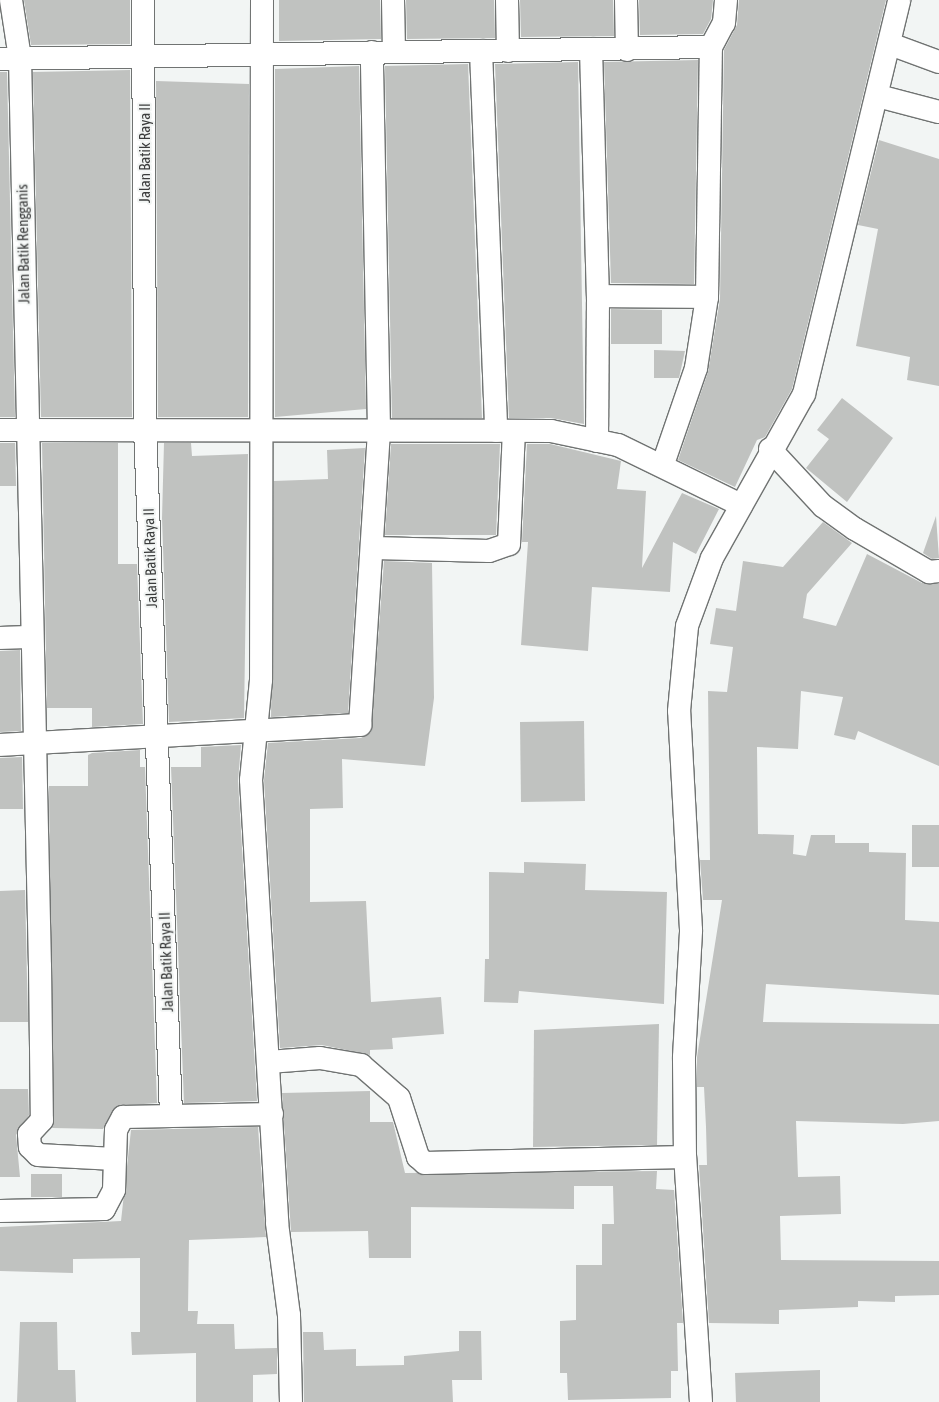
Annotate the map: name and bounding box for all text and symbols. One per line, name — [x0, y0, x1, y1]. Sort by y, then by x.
street label: Jalan Batik Raya II — [136, 103, 154, 203]
street label: Jalan Batik Rengganis — [13, 184, 33, 304]
street label: Jalan Batik Raya II — [139, 508, 161, 608]
street label: Jalan Batik Raya II — [155, 912, 177, 1012]

